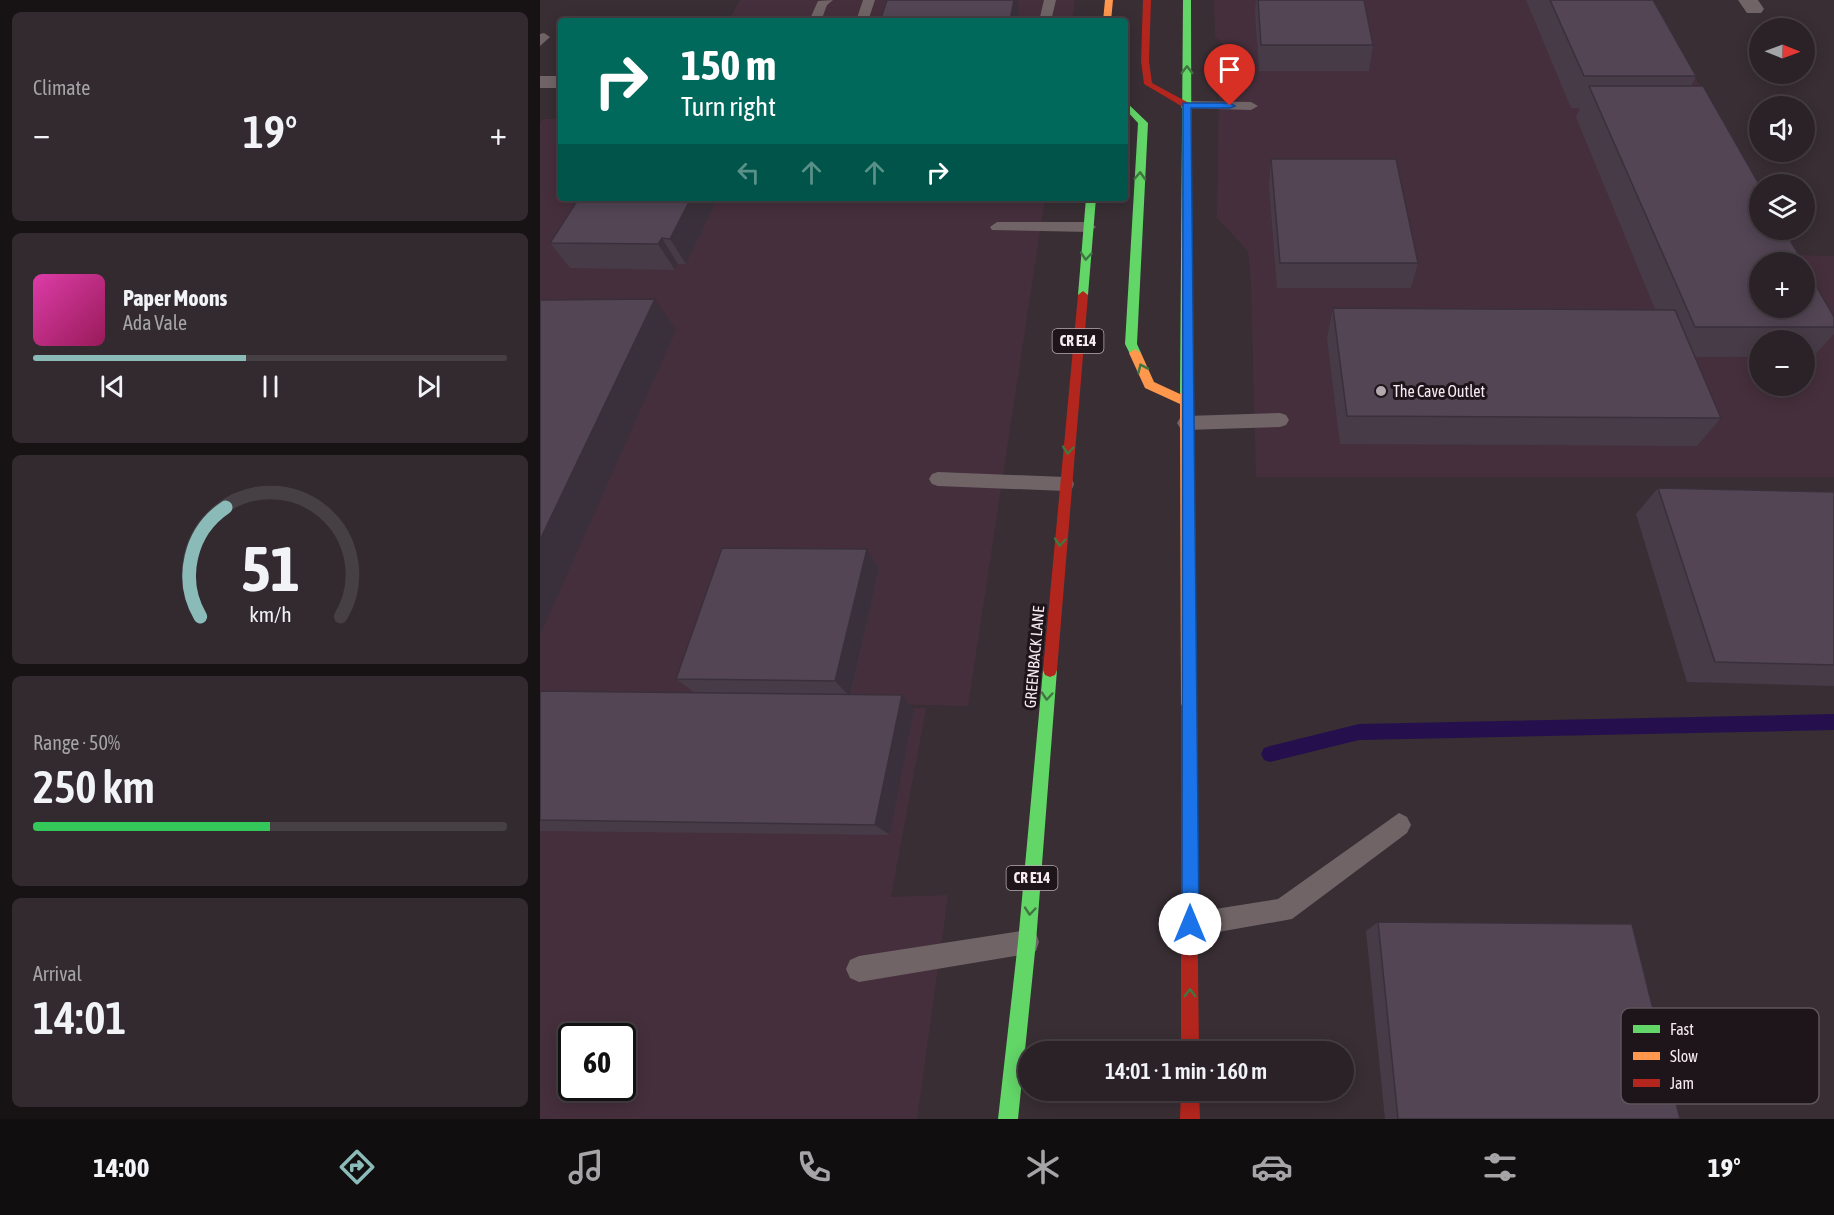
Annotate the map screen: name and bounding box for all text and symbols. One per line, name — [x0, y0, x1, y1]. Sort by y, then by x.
north arrow — [1749, 18, 1815, 84]
map controls — [1749, 18, 1815, 396]
text: 150 m — [681, 41, 776, 89]
icon: right — [582, 42, 660, 120]
pin — [1204, 44, 1255, 106]
icon: arrive — [1213, 53, 1246, 86]
one-way arrow — [1181, 66, 1193, 75]
text: Climate — [33, 76, 90, 99]
text: Turn right — [681, 91, 776, 122]
button: sound — [1749, 96, 1815, 162]
text: 19° — [243, 106, 297, 158]
text: − — [33, 114, 50, 152]
text: + — [490, 114, 507, 152]
icon: left — [732, 156, 765, 189]
icon: ahead — [795, 156, 828, 189]
icon: ahead — [858, 156, 891, 189]
icon: right — [921, 156, 954, 189]
one-way arrow — [1134, 171, 1147, 180]
button: layers — [1749, 174, 1815, 240]
one-way arrow — [1080, 252, 1093, 261]
button: + — [1749, 252, 1815, 318]
text: Paper Moons — [123, 285, 227, 311]
text: Ada Vale — [123, 311, 187, 334]
road number: CR E14 — [1052, 329, 1104, 353]
button: − — [1749, 330, 1815, 396]
one-way arrow — [1137, 364, 1149, 375]
icon: previous — [96, 370, 129, 403]
icon: pause — [254, 370, 287, 403]
icon: next — [412, 370, 445, 403]
place label: The Cave Outlet — [1393, 382, 1485, 400]
marker: The Cave Outlet — [1374, 384, 1388, 398]
one-way arrow — [1062, 446, 1075, 455]
text: 51 — [241, 533, 299, 604]
one-way arrow — [1054, 538, 1067, 547]
text: km/h — [249, 602, 291, 627]
street label: GREENBACK LANE — [1021, 605, 1047, 709]
one-way arrow — [1041, 691, 1054, 700]
text: Range · 50% — [33, 731, 120, 754]
text: 250 km — [33, 761, 155, 813]
road number: CR E14 — [1006, 866, 1058, 890]
position arrow — [1158, 892, 1222, 956]
one-way arrow — [1024, 907, 1037, 916]
text: Arrival — [33, 962, 82, 985]
one-way arrow — [1184, 989, 1196, 998]
text: 14:01 — [33, 992, 127, 1044]
legend — [1621, 1008, 1819, 1104]
text: Fast — [1670, 1020, 1694, 1038]
speed limit sign: 60 — [558, 1023, 636, 1101]
text: Slow — [1670, 1047, 1698, 1065]
text: 14:01 · 1 min · 160 m — [1105, 1058, 1267, 1084]
text: Jam — [1670, 1074, 1694, 1092]
icon: directions — [336, 1146, 378, 1188]
icon: music — [565, 1146, 607, 1188]
icon: phone — [793, 1146, 835, 1188]
icon: climate — [1022, 1146, 1064, 1188]
icon: car — [1251, 1146, 1293, 1188]
icon: filters — [1479, 1146, 1521, 1188]
text: 14:00 — [93, 1152, 149, 1183]
text: 19° — [1708, 1152, 1741, 1183]

